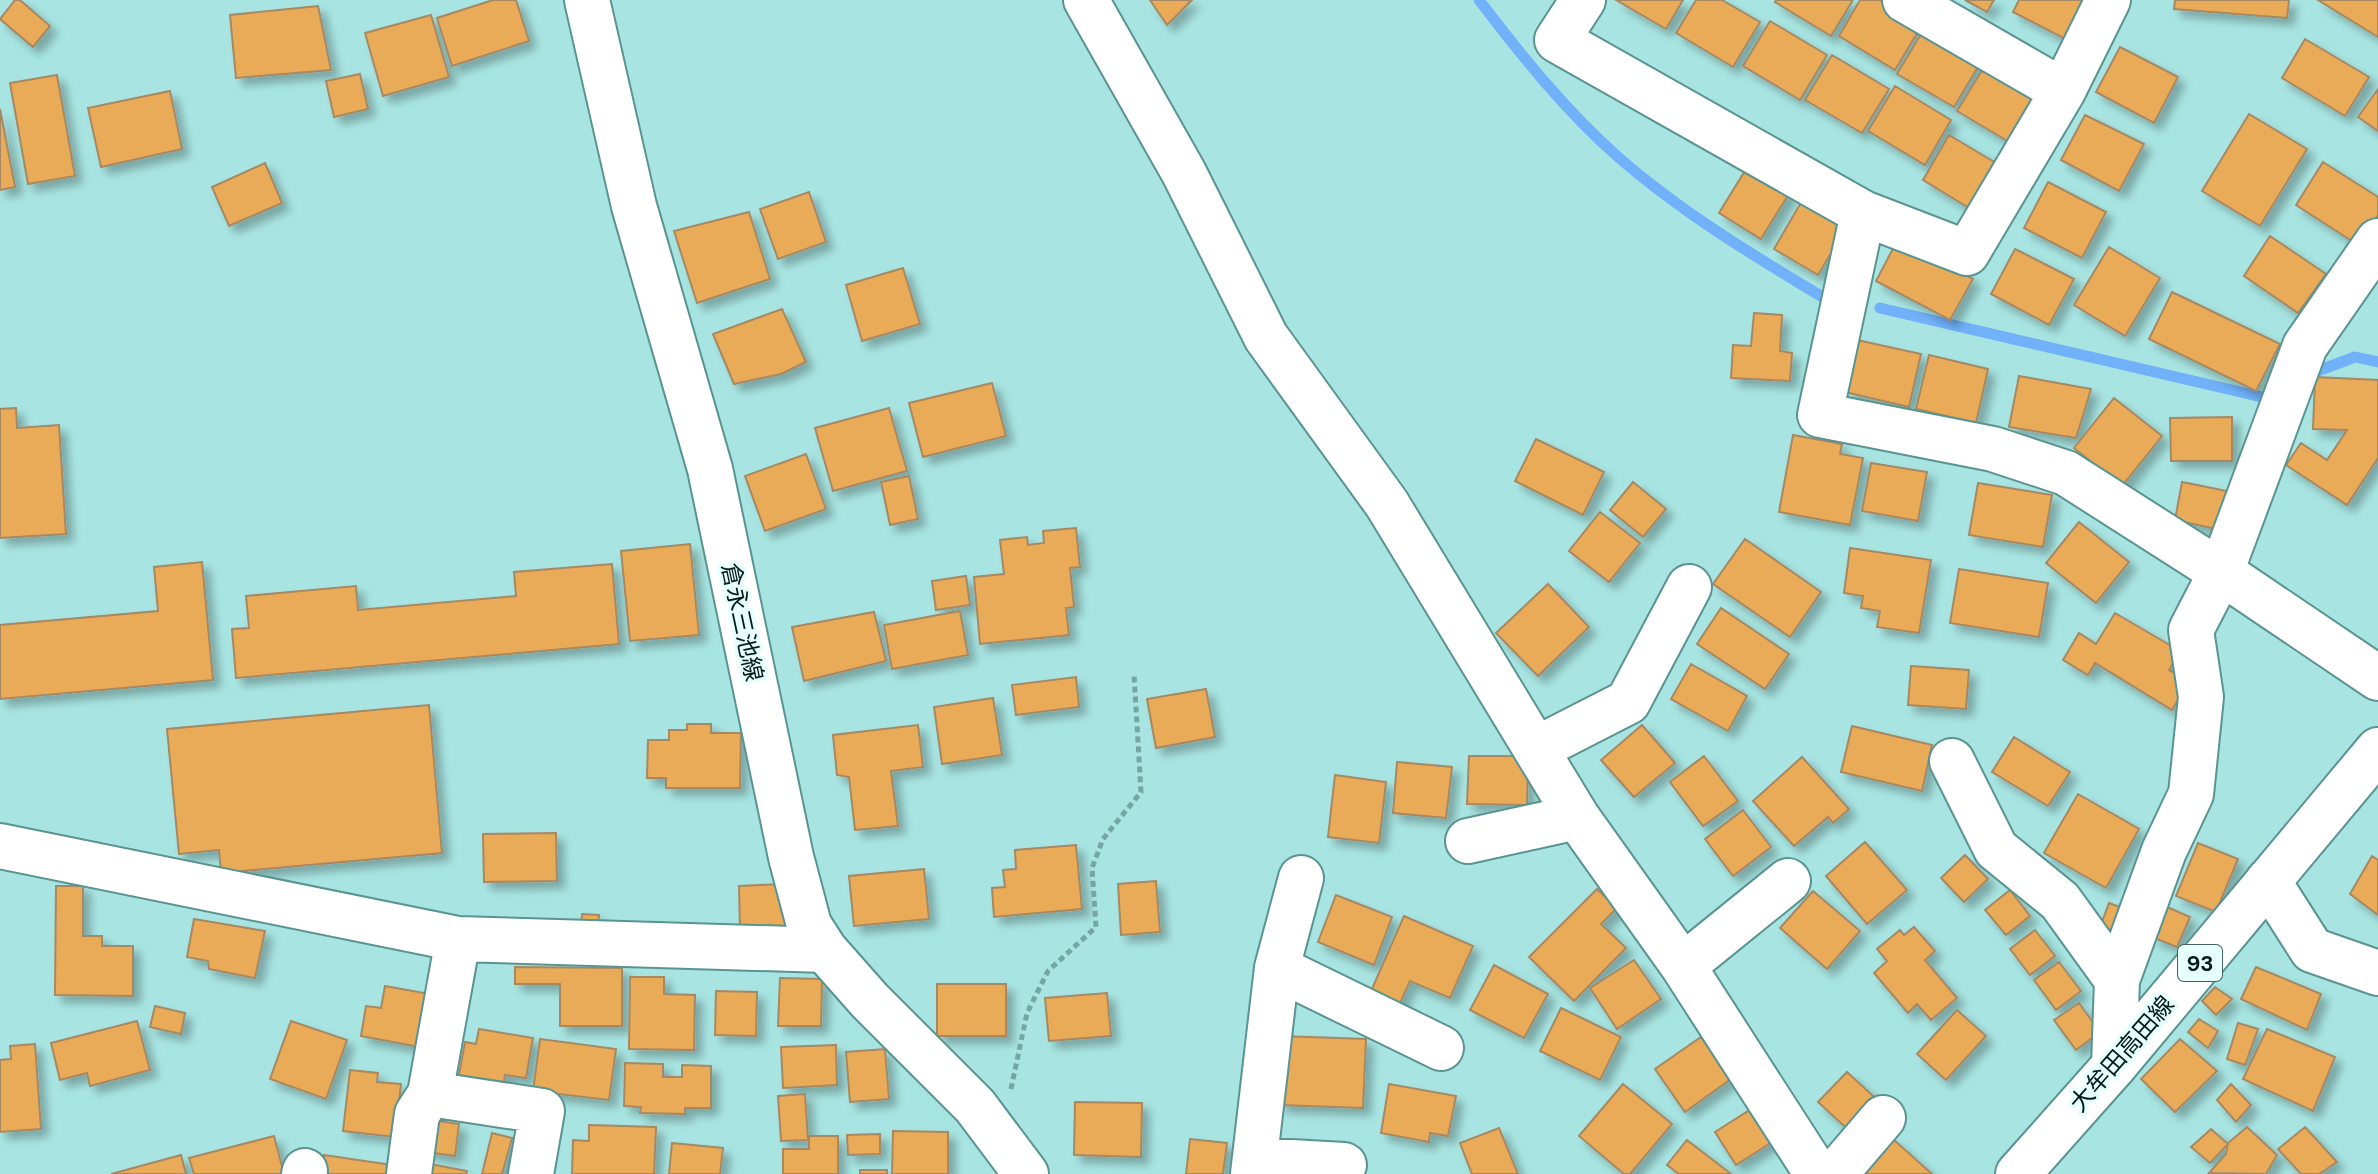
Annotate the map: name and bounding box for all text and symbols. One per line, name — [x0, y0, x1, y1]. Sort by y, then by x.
street label: 倉永三池線 — [715, 560, 770, 684]
road number: 93 — [2178, 945, 2222, 981]
street label: 大牟田高田線 — [2063, 989, 2181, 1118]

